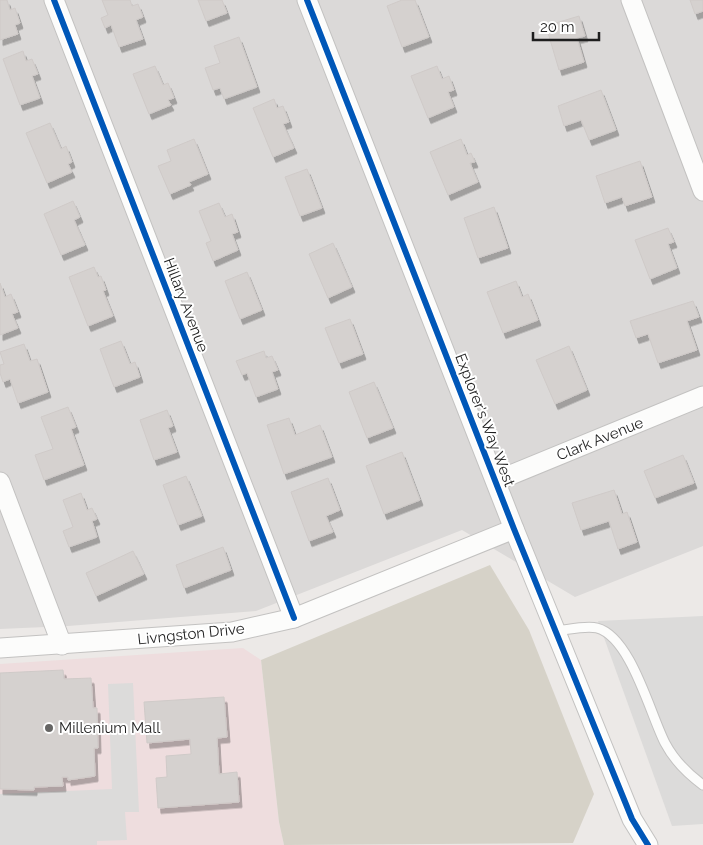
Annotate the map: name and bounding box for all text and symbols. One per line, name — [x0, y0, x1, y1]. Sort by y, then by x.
scale bar — [533, 10, 599, 42]
text: 20 m — [540, 18, 575, 36]
street label: Hillary Avenue — [160, 255, 212, 355]
street label: Explorer's Way West — [451, 351, 519, 489]
street label: Clark Avenue — [554, 413, 646, 465]
street label: Livngston Drive — [137, 619, 246, 649]
place label: Millenium Mall — [59, 719, 161, 737]
marker: Millenium Mall — [43, 722, 55, 734]

